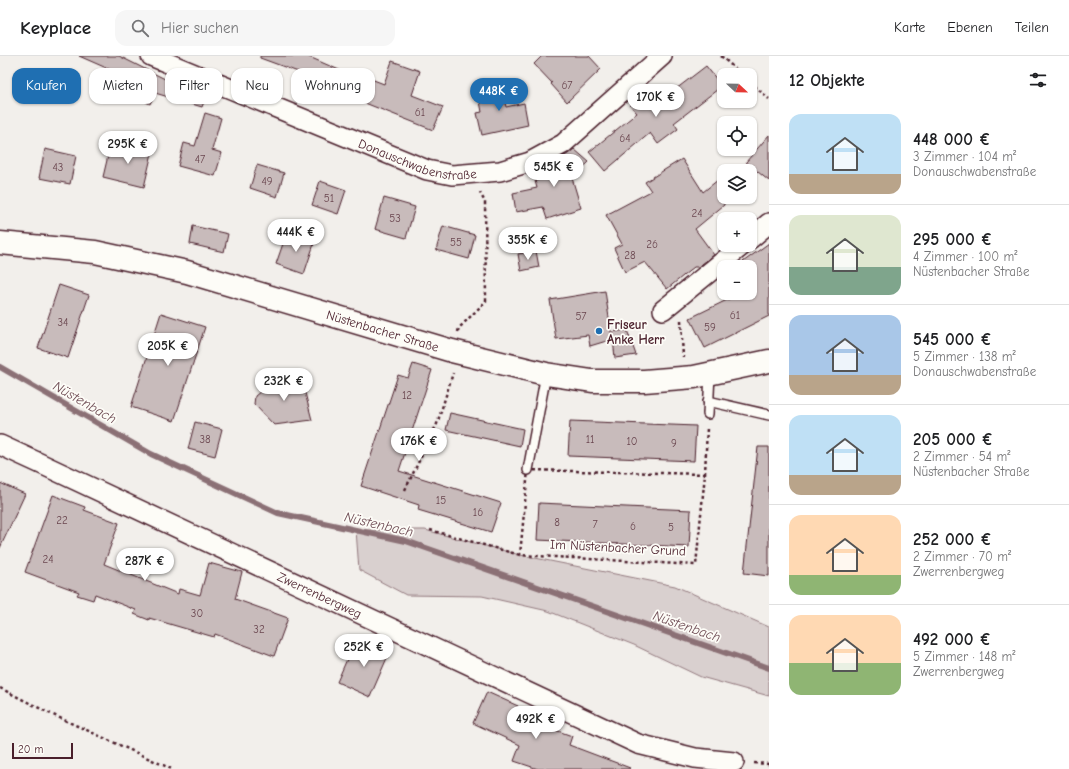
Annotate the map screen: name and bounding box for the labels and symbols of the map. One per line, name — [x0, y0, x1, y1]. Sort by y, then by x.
north arrow — [717, 68, 757, 108]
pin: 448K € — [466, 78, 532, 112]
house number: 67 — [561, 79, 573, 92]
pin: 170K € — [623, 84, 689, 118]
house number: 61 — [415, 106, 425, 119]
pin: 295K € — [95, 131, 161, 165]
house number: 64 — [619, 132, 631, 145]
street label: Donauschwabenstraße — [356, 136, 478, 183]
house number: 47 — [195, 153, 205, 166]
pin: 545K € — [521, 154, 587, 188]
house number: 43 — [53, 161, 63, 174]
house number: 49 — [261, 175, 273, 188]
house number: 51 — [324, 192, 334, 205]
house number: 24 — [691, 207, 703, 220]
house number: 53 — [389, 212, 401, 225]
pin: 444K € — [263, 219, 329, 253]
pin: 355K € — [495, 227, 561, 261]
house number: 55 — [450, 236, 462, 249]
house number: 26 — [646, 238, 658, 251]
house number: 28 — [624, 249, 636, 262]
street label: Nüstenbacher Straße — [325, 307, 441, 355]
house number: 61 — [730, 309, 740, 322]
house number: 57 — [575, 310, 587, 323]
house number: 34 — [58, 316, 68, 329]
place label: Friseur Anke Herr — [607, 317, 665, 347]
house number: 59 — [704, 321, 716, 334]
marker: Friseur Anke Herr — [594, 326, 604, 336]
pin: 205K € — [135, 333, 201, 367]
pin: 232K € — [251, 368, 317, 402]
water label: Nüstenbach — [50, 377, 119, 427]
house number: 12 — [402, 389, 412, 402]
pin: 176K € — [386, 428, 452, 462]
house number: 38 — [199, 433, 211, 446]
house number: 11 — [586, 433, 594, 446]
house number: 10 — [626, 435, 638, 448]
house number: 9 — [671, 437, 677, 450]
house number: 15 — [436, 494, 446, 507]
house number: 16 — [473, 506, 483, 519]
water label: Nüstenbach — [343, 508, 415, 541]
house number: 22 — [56, 514, 68, 527]
house number: 8 — [554, 516, 560, 529]
house number: 7 — [592, 518, 598, 531]
house number: 6 — [630, 520, 636, 533]
house number: 5 — [668, 521, 674, 534]
street label: Im Nüstenbacher Grund — [550, 536, 686, 559]
pin: 287K € — [112, 548, 178, 582]
house number: 24 — [42, 553, 54, 566]
street label: Zwerrenbergweg — [275, 569, 364, 621]
house number: 30 — [191, 607, 203, 620]
water label: Nüstenbach — [651, 607, 723, 646]
house number: 32 — [253, 623, 265, 636]
pin: 252K € — [331, 634, 397, 668]
pin: 492K € — [503, 706, 569, 740]
scale bar — [12, 741, 73, 760]

